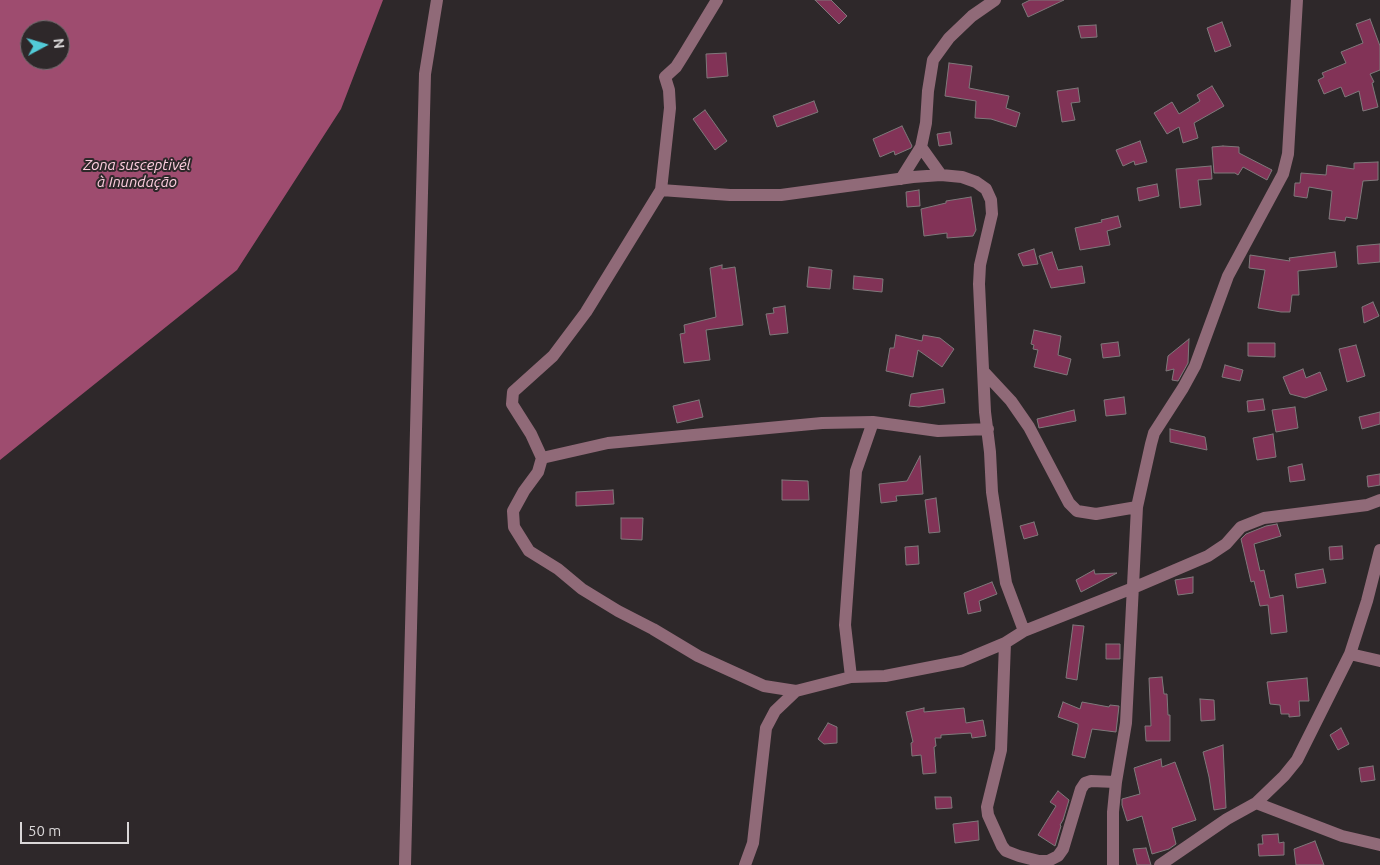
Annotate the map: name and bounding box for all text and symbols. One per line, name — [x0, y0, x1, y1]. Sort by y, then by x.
north arrow — [20, 20, 70, 70]
text: N — [50, 37, 67, 50]
water label: Zona susceptivél à Inundação — [83, 156, 191, 191]
scale bar — [22, 812, 131, 844]
text: 50 m — [28, 822, 61, 839]

